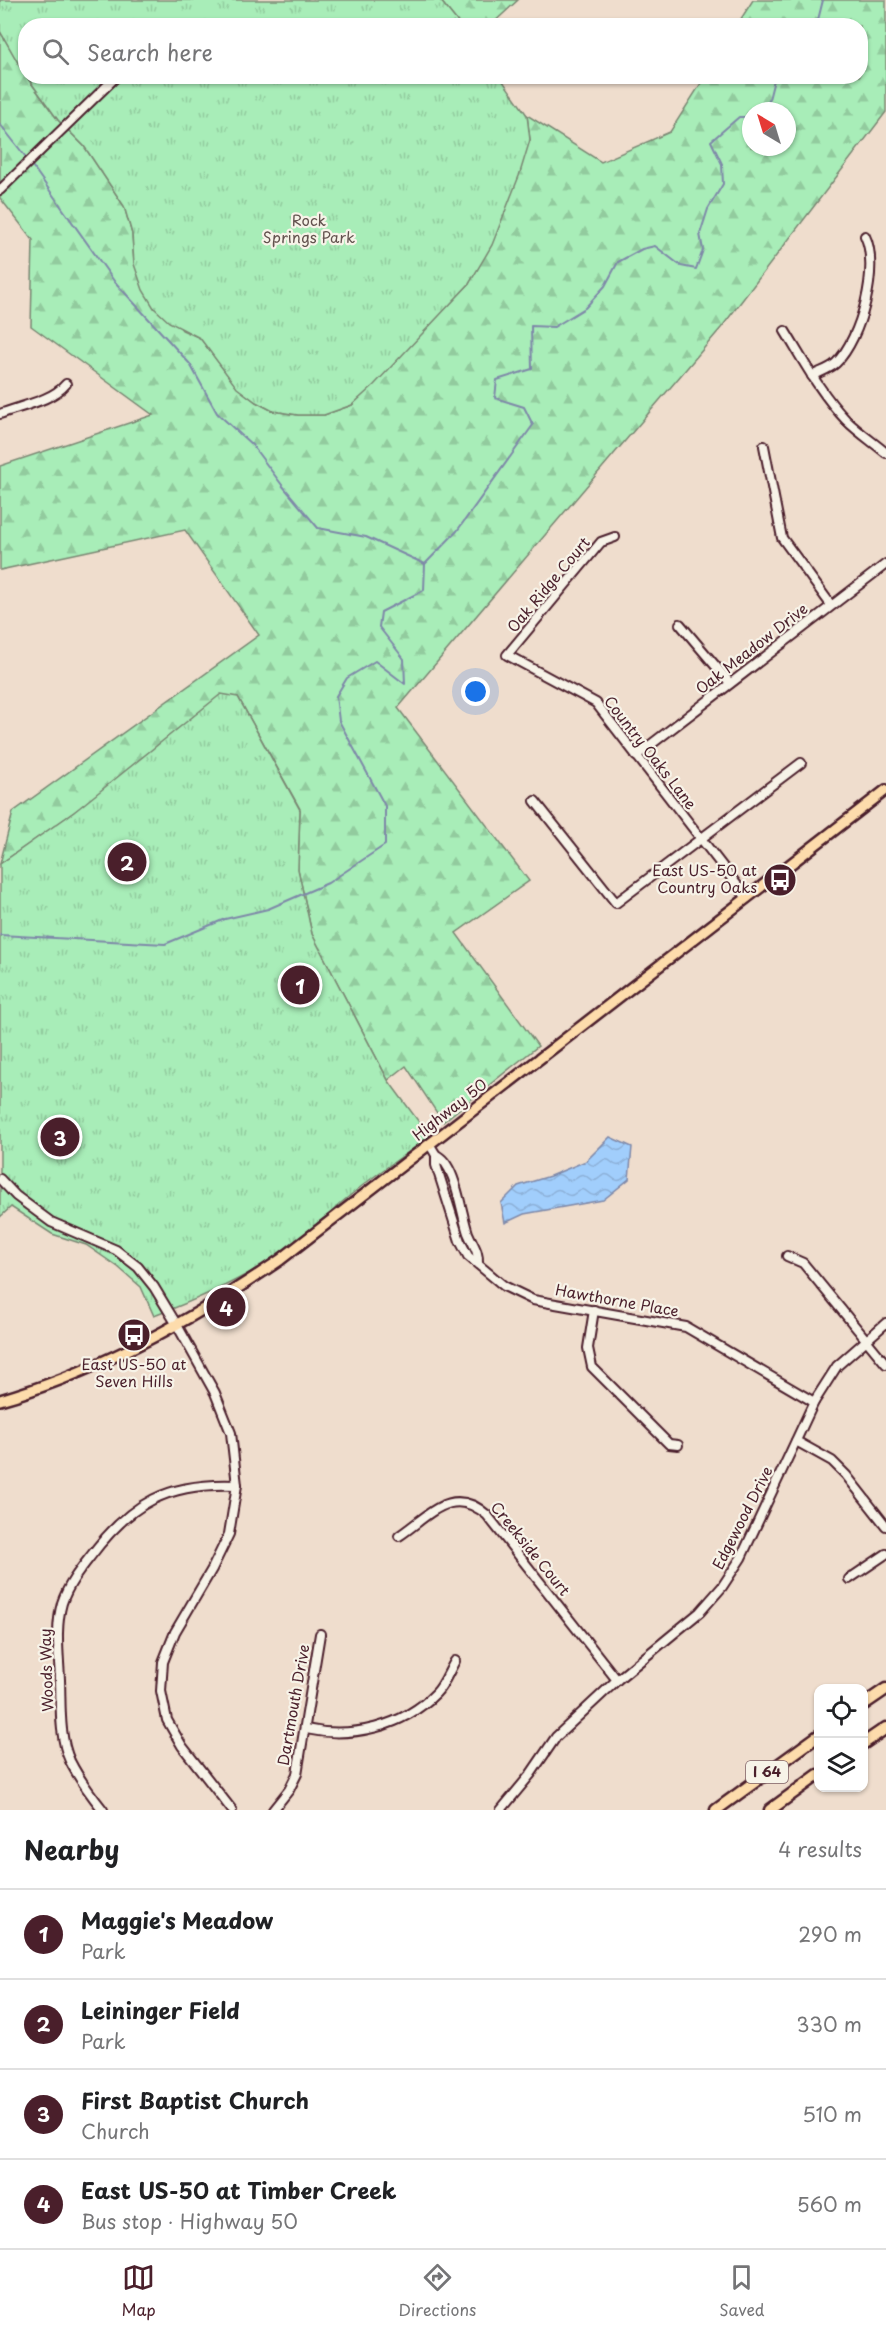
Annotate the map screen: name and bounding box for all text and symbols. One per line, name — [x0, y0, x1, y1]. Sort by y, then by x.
search box — [18, 18, 868, 84]
icon: search — [39, 35, 72, 68]
text: Search here — [87, 35, 213, 68]
north arrow — [742, 102, 796, 156]
park label: Rock Springs Park — [263, 208, 355, 248]
street label: Oak Ridge Court — [501, 531, 595, 637]
street label: Oak Meadow Drive — [690, 597, 812, 699]
your location — [461, 677, 490, 706]
street label: Country Oaks Lane — [599, 690, 703, 814]
pin: 2 — [108, 840, 146, 884]
place label: East US-50 at Country Oaks — [652, 858, 757, 898]
bus stop icon: East US-50 at Country Oaks — [762, 862, 798, 898]
pin: 1 — [280, 962, 320, 1008]
street label: Highway 50 — [407, 1072, 491, 1145]
pin: 3 — [40, 1114, 80, 1160]
street label: Hawthorne Place — [554, 1277, 681, 1322]
pin: 4 — [206, 1284, 246, 1330]
bus stop icon: East US-50 at Seven Hills — [116, 1317, 152, 1353]
place label: East US-50 at Seven Hills — [82, 1352, 186, 1392]
street label: Edgewood Drive — [706, 1462, 778, 1573]
street label: Creekside Court — [486, 1496, 576, 1600]
street label: Woods Way — [33, 1628, 58, 1712]
street label: Dartmouth Drive — [271, 1642, 315, 1767]
map controls — [814, 1684, 868, 1792]
button: locate — [814, 1684, 868, 1738]
button: layers — [814, 1738, 868, 1792]
road number: I 64 — [746, 1761, 788, 1783]
text: Nearby — [24, 1830, 119, 1869]
text: 4 results — [778, 1834, 862, 1864]
text: Maggie's Meadow — [81, 1903, 273, 1936]
text: 1 — [39, 1919, 48, 1949]
text: 290 m — [798, 1919, 862, 1949]
text: Park — [81, 1936, 126, 1966]
text: Leininger Field — [81, 1993, 240, 2026]
text: 2 — [36, 2009, 51, 2039]
text: 330 m — [796, 2009, 862, 2039]
text: Park — [81, 2026, 126, 2056]
text: First Baptist Church — [81, 2083, 309, 2116]
text: 3 — [37, 2099, 50, 2129]
text: 510 m — [802, 2099, 862, 2129]
text: Church — [81, 2116, 150, 2146]
text: East US-50 at Timber Creek — [81, 2173, 396, 2206]
text: 4 — [37, 2189, 50, 2219]
text: 560 m — [797, 2189, 862, 2219]
text: Bus stop · Highway 50 — [81, 2206, 298, 2236]
tab: Map — [121, 2261, 156, 2321]
tab: Directions — [398, 2261, 476, 2321]
tab: Saved — [719, 2261, 765, 2321]

